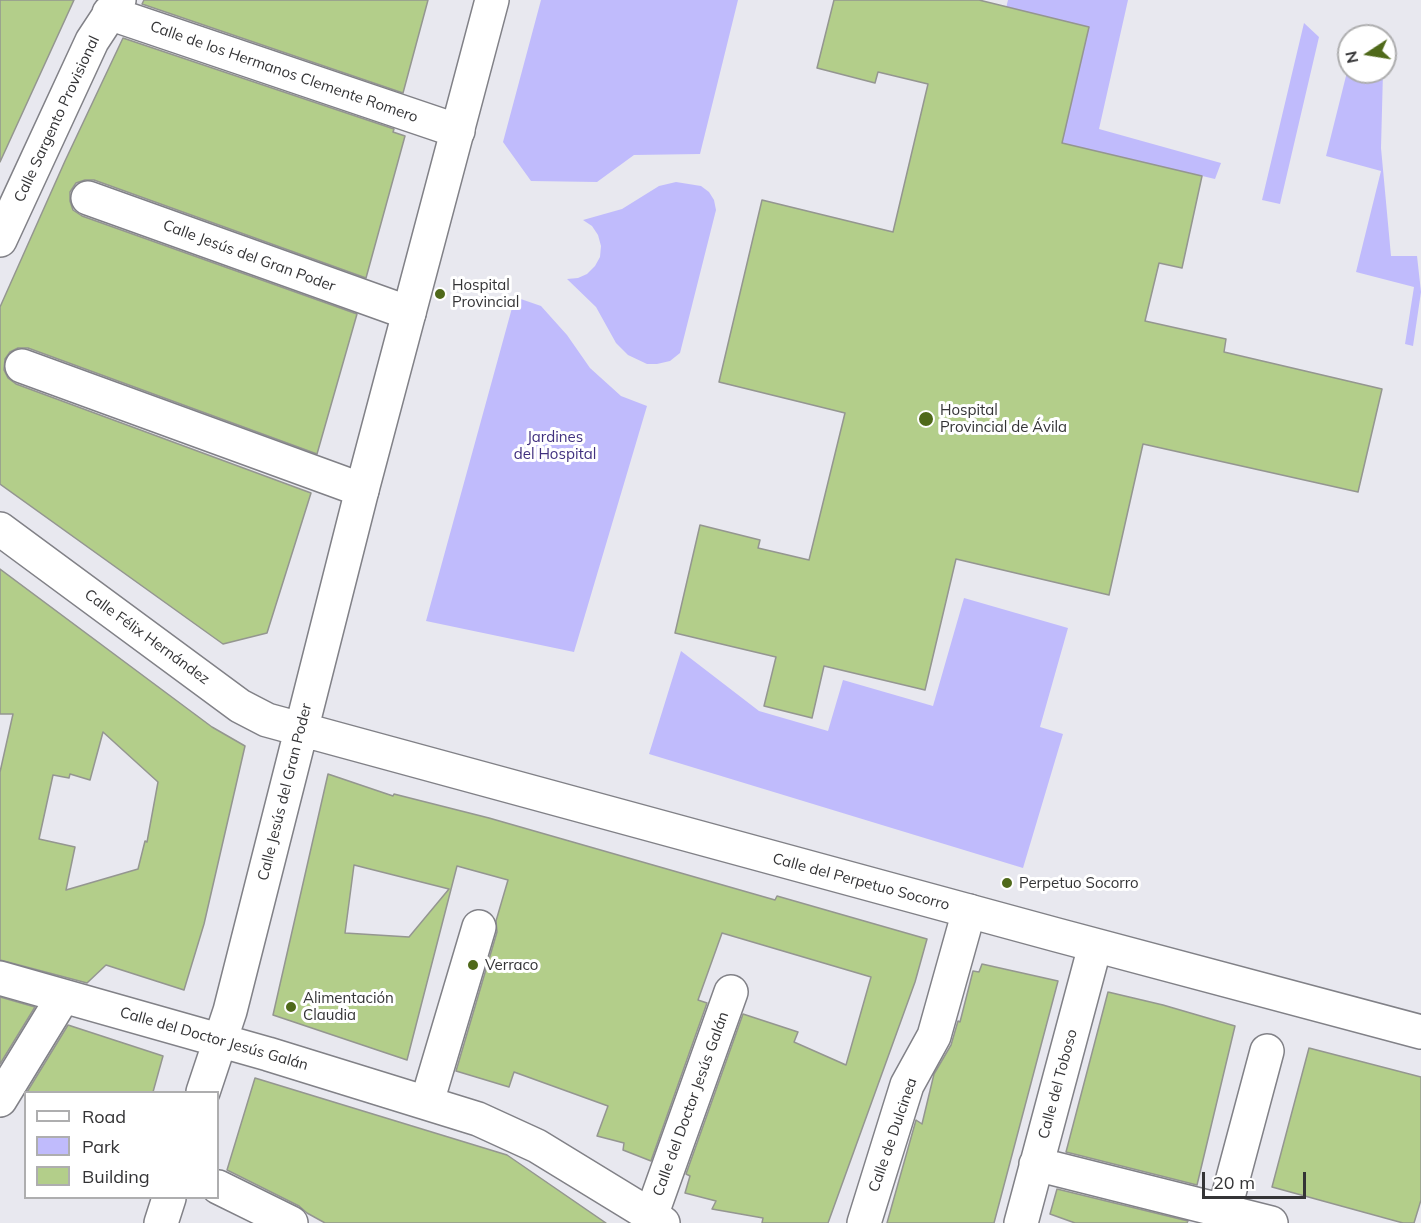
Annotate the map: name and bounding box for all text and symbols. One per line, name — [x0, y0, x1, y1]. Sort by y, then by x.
street label: Calle de los Hermanos Clemente Romero — [148, 18, 420, 126]
north arrow — [1337, 24, 1397, 84]
street label: Calle Sargento Provisional — [10, 33, 104, 205]
text: N — [1340, 49, 1362, 65]
street label: Calle Jesús del Gran Poder — [160, 216, 338, 296]
place label: Hospital Provincial — [452, 276, 519, 311]
marker: Hospital Provincial — [433, 287, 447, 301]
place label: Hospital Provincial de Ávila — [940, 401, 1067, 436]
marker: Hospital Provincial de Ávila — [917, 410, 935, 428]
park label: Jardines del Hospital — [514, 428, 596, 463]
street label: Calle Félix Hernández — [81, 586, 213, 688]
street label: Calle Jesús del Gran Poder — [254, 701, 316, 883]
street label: Calle del Perpetuo Socorro — [771, 850, 951, 914]
place label: Perpetuo Socorro — [1019, 874, 1139, 892]
marker: Perpetuo Socorro — [1000, 876, 1014, 890]
place label: Verraco — [485, 956, 538, 974]
marker: Verraco — [466, 958, 480, 972]
place label: Alimentación Claudia — [303, 989, 394, 1024]
marker: Alimentación Claudia — [284, 1000, 298, 1014]
street label: Calle del Doctor Jesús Galán — [118, 1003, 310, 1075]
street label: Calle del Doctor Jesús Galán — [649, 1009, 733, 1199]
street label: Calle del Toboso — [1035, 1027, 1081, 1141]
street label: Calle de Dulcinea — [865, 1075, 921, 1195]
legend — [24, 1091, 219, 1199]
text: Road — [82, 1105, 126, 1128]
text: Park — [82, 1135, 120, 1158]
scale bar — [1205, 1160, 1308, 1198]
text: Building — [82, 1165, 150, 1188]
text: 20 m — [1213, 1171, 1255, 1194]

